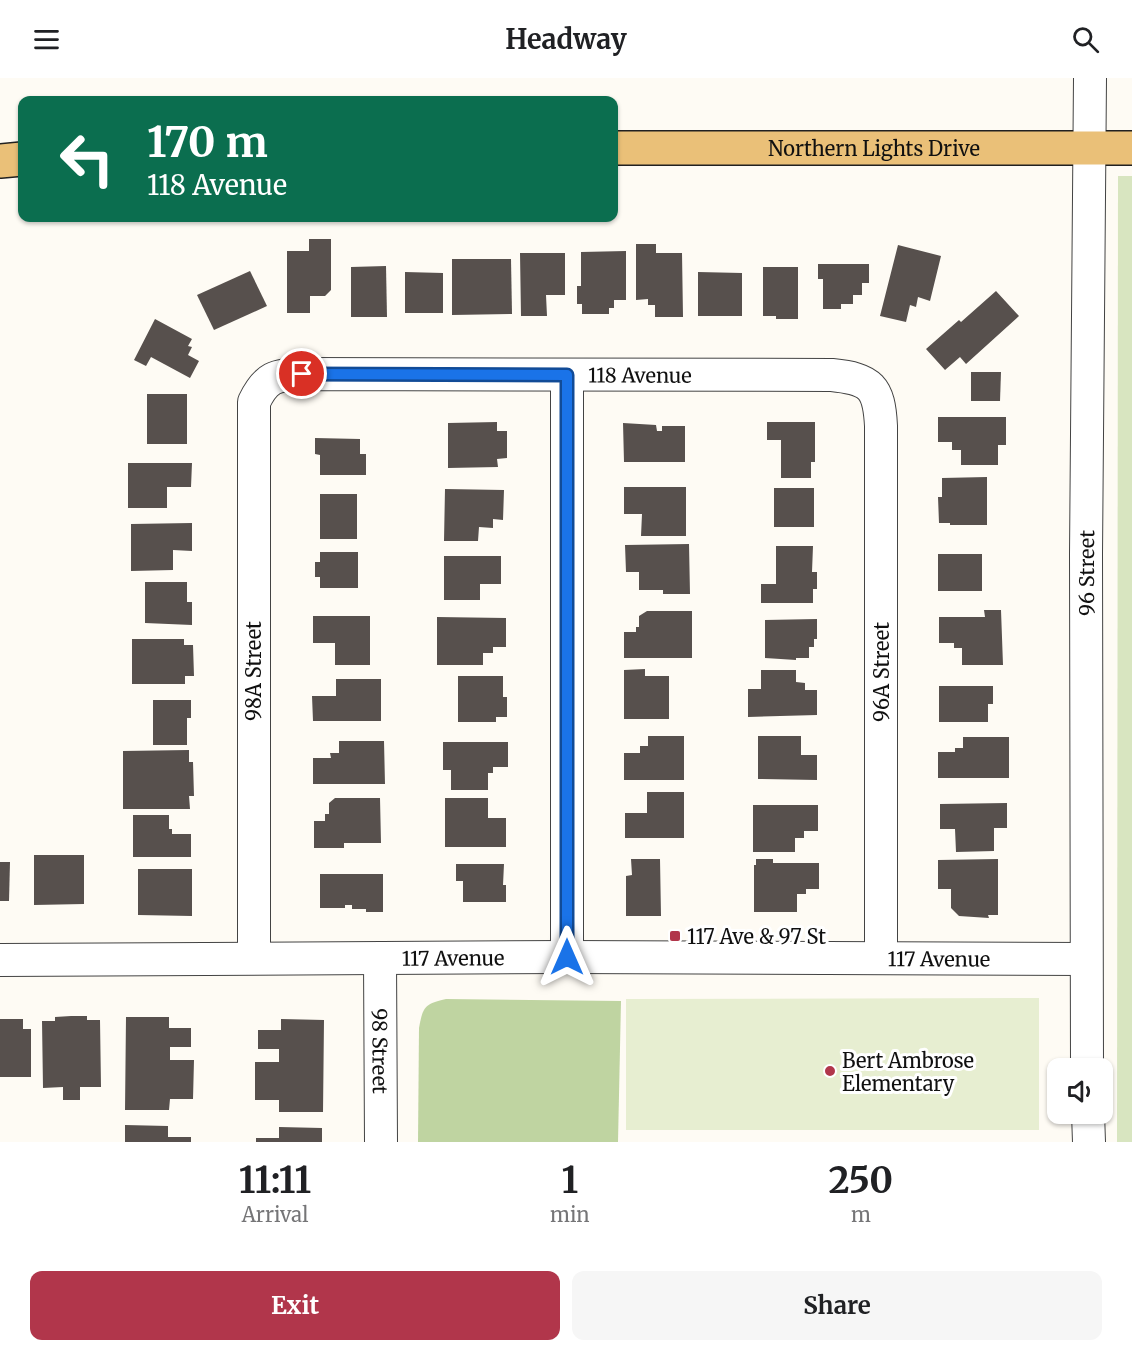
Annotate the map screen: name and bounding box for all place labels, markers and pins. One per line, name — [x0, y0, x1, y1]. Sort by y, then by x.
pin — [276, 348, 327, 399]
place label: 117 Ave & 97 St — [687, 924, 826, 949]
marker: 117 Ave & 97 St — [668, 929, 682, 943]
place label: Bert Ambrose Elementary — [842, 1048, 974, 1096]
marker: Bert Ambrose Elementary — [823, 1064, 837, 1078]

